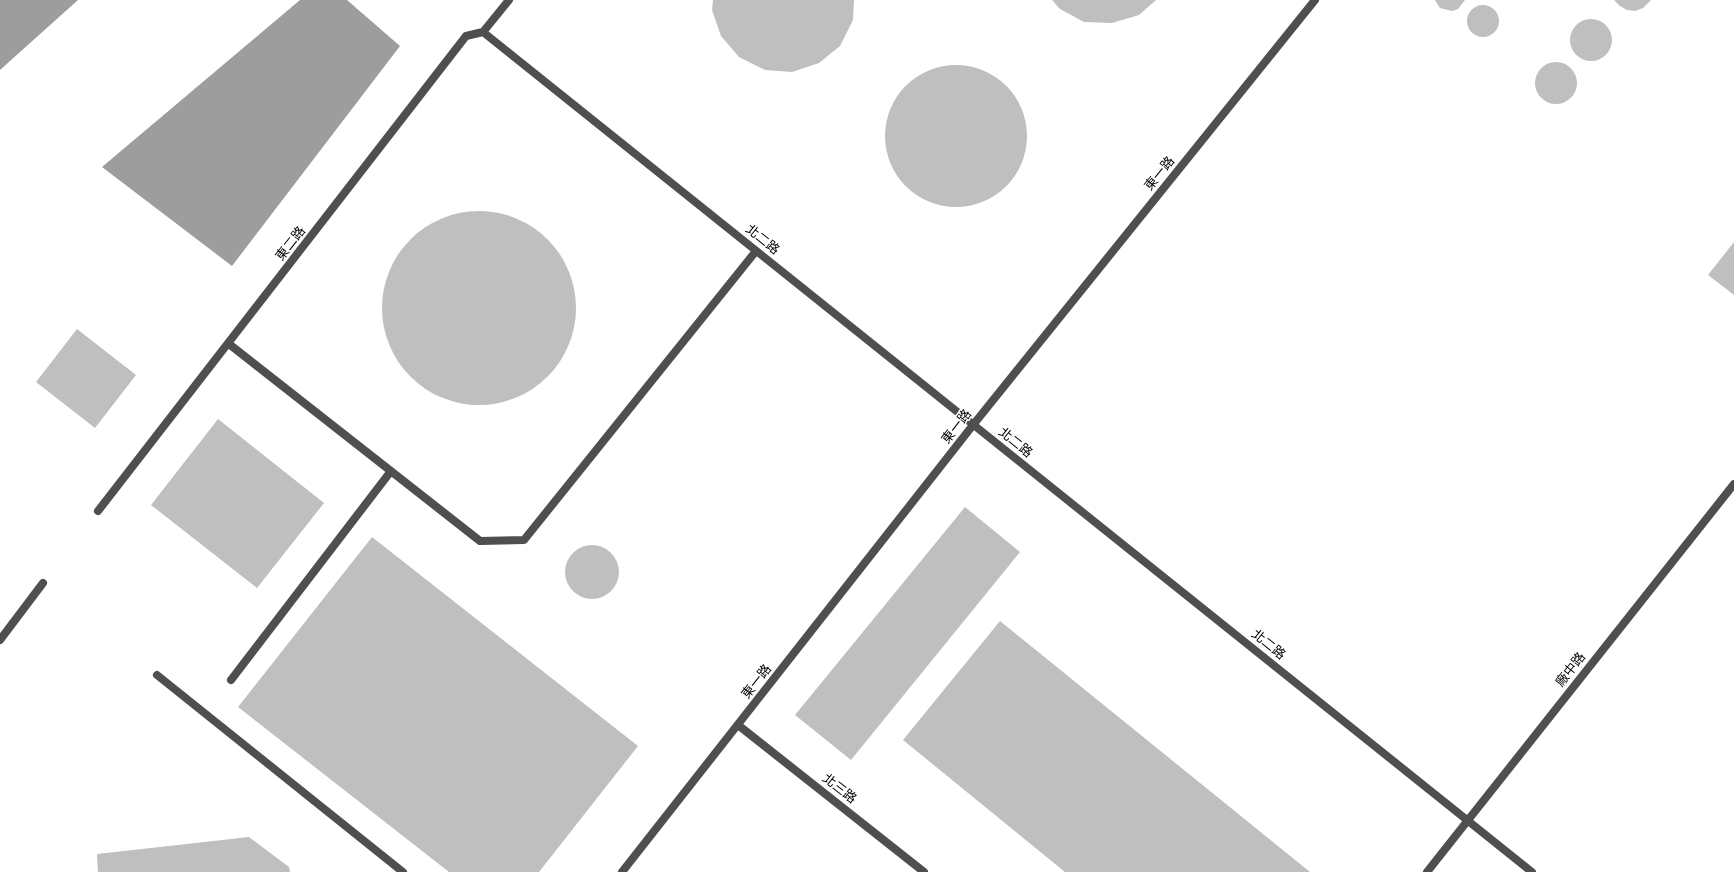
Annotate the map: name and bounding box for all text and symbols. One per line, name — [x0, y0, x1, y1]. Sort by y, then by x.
street label: 東一路 — [1142, 154, 1178, 194]
street label: 北二路 — [742, 222, 782, 258]
street label: 東二路 — [273, 224, 309, 264]
street label: 東一路 — [939, 407, 975, 447]
street label: 北二路 — [995, 425, 1035, 461]
street label: 北二路 — [1248, 627, 1288, 663]
street label: 廠中路 — [1553, 650, 1589, 690]
street label: 東一路 — [739, 662, 775, 702]
street label: 北三路 — [819, 771, 859, 807]

